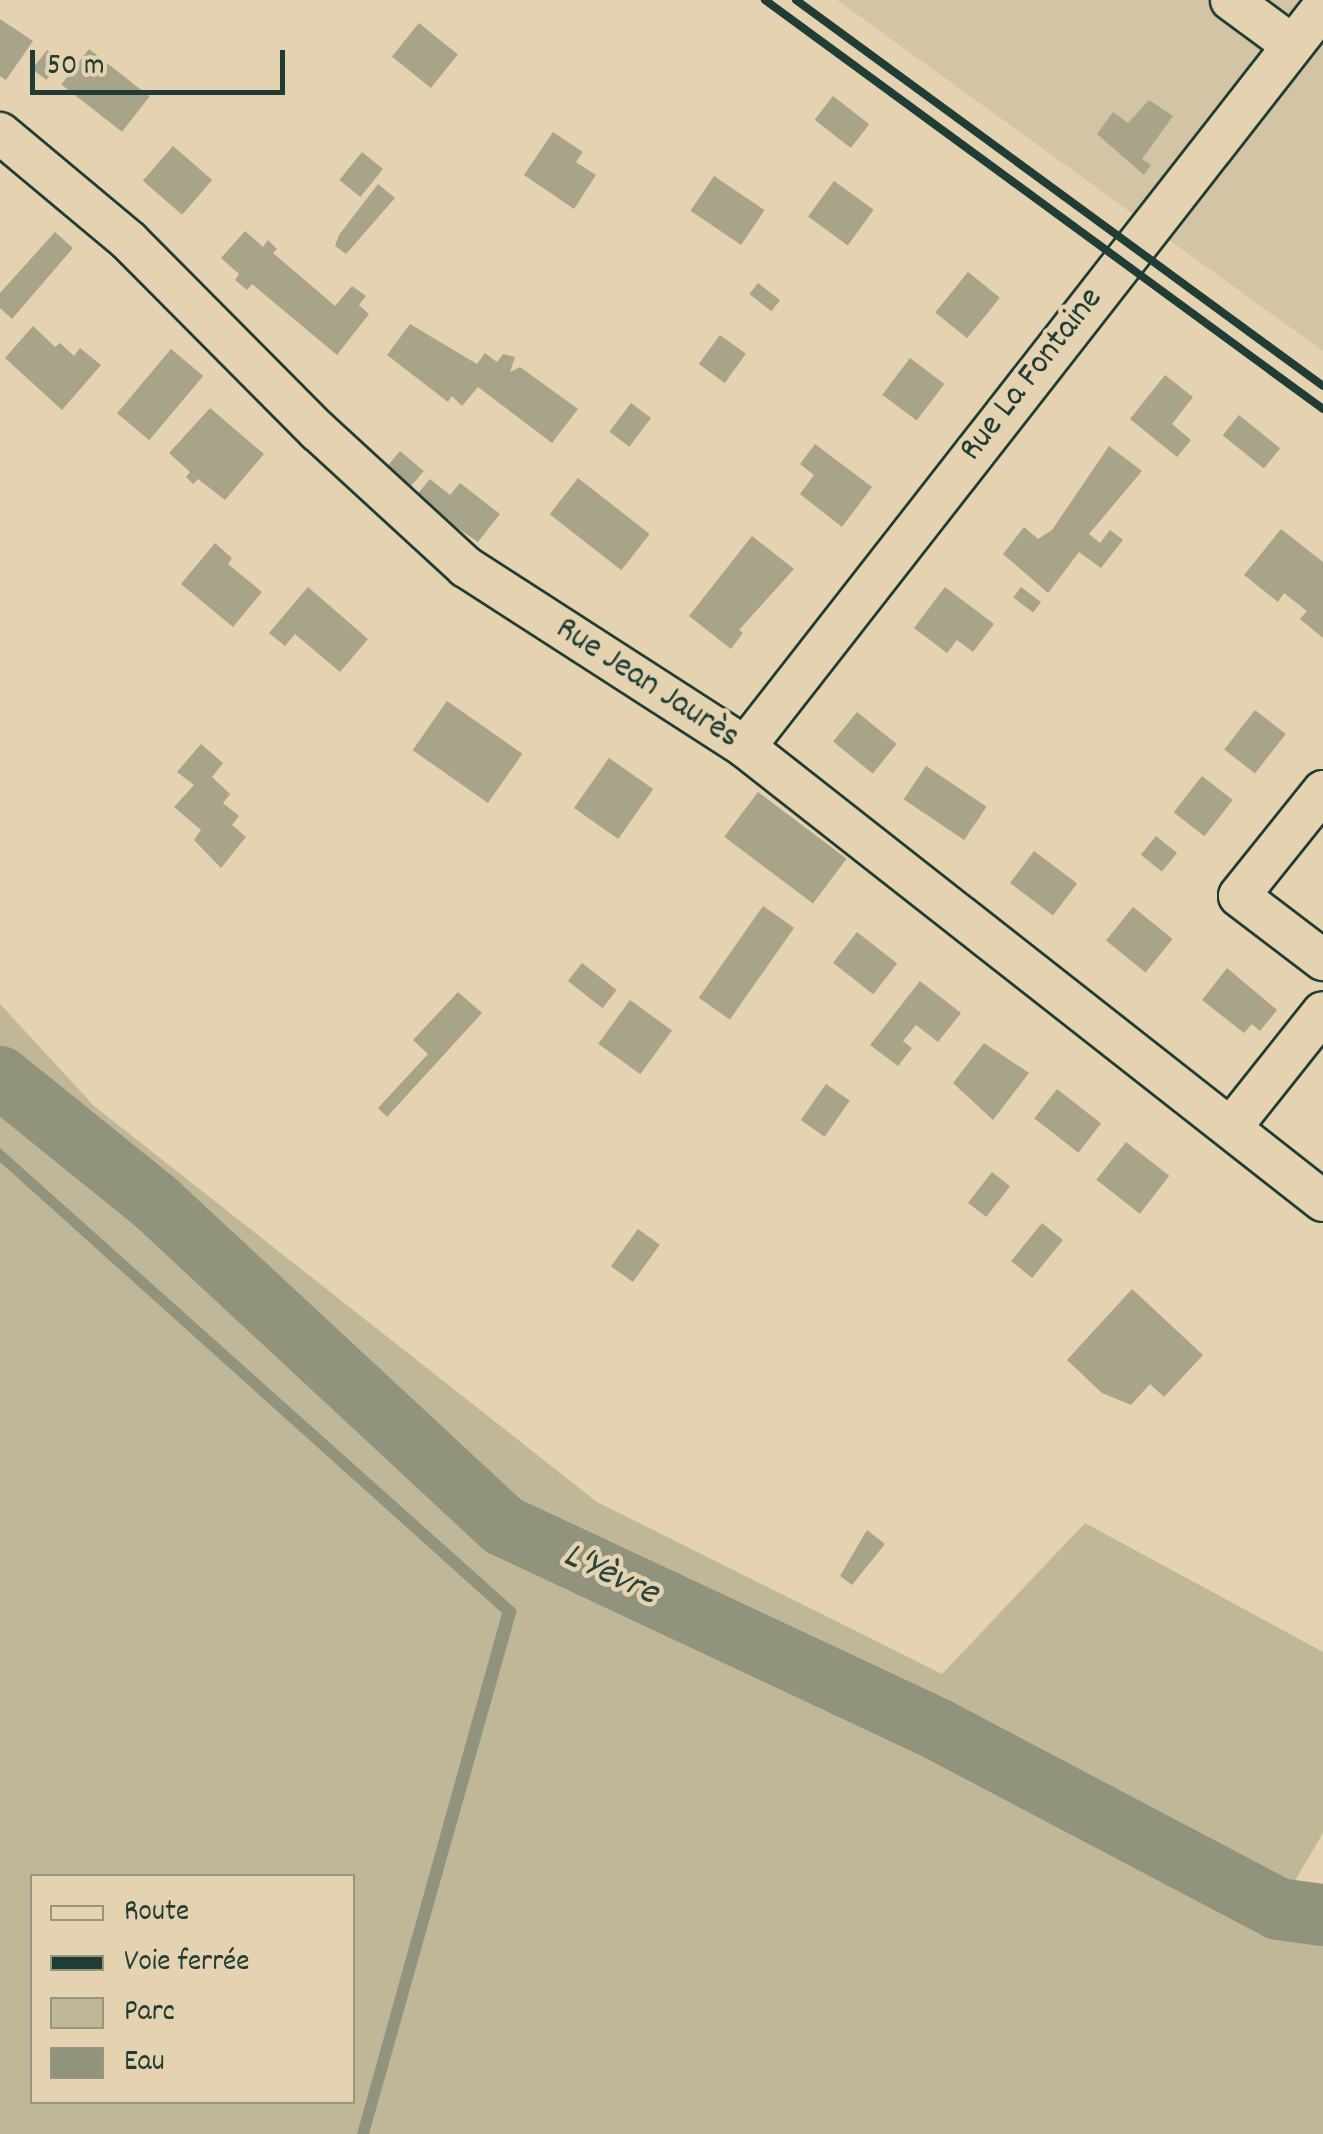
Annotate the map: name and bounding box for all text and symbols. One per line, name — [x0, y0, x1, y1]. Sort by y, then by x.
scale bar — [35, 30, 290, 92]
text: 50 m — [47, 46, 105, 89]
street label: Rue La Fontaine — [951, 280, 1113, 470]
street label: Rue Jean Jaurès — [547, 609, 747, 759]
water label: L'Yèvre — [555, 1534, 665, 1618]
legend — [30, 1874, 355, 2104]
text: Route — [124, 1892, 189, 1935]
text: Voie ferrée — [124, 1942, 250, 1985]
text: Parc — [124, 1992, 175, 2035]
text: Eau — [124, 2042, 165, 2085]

